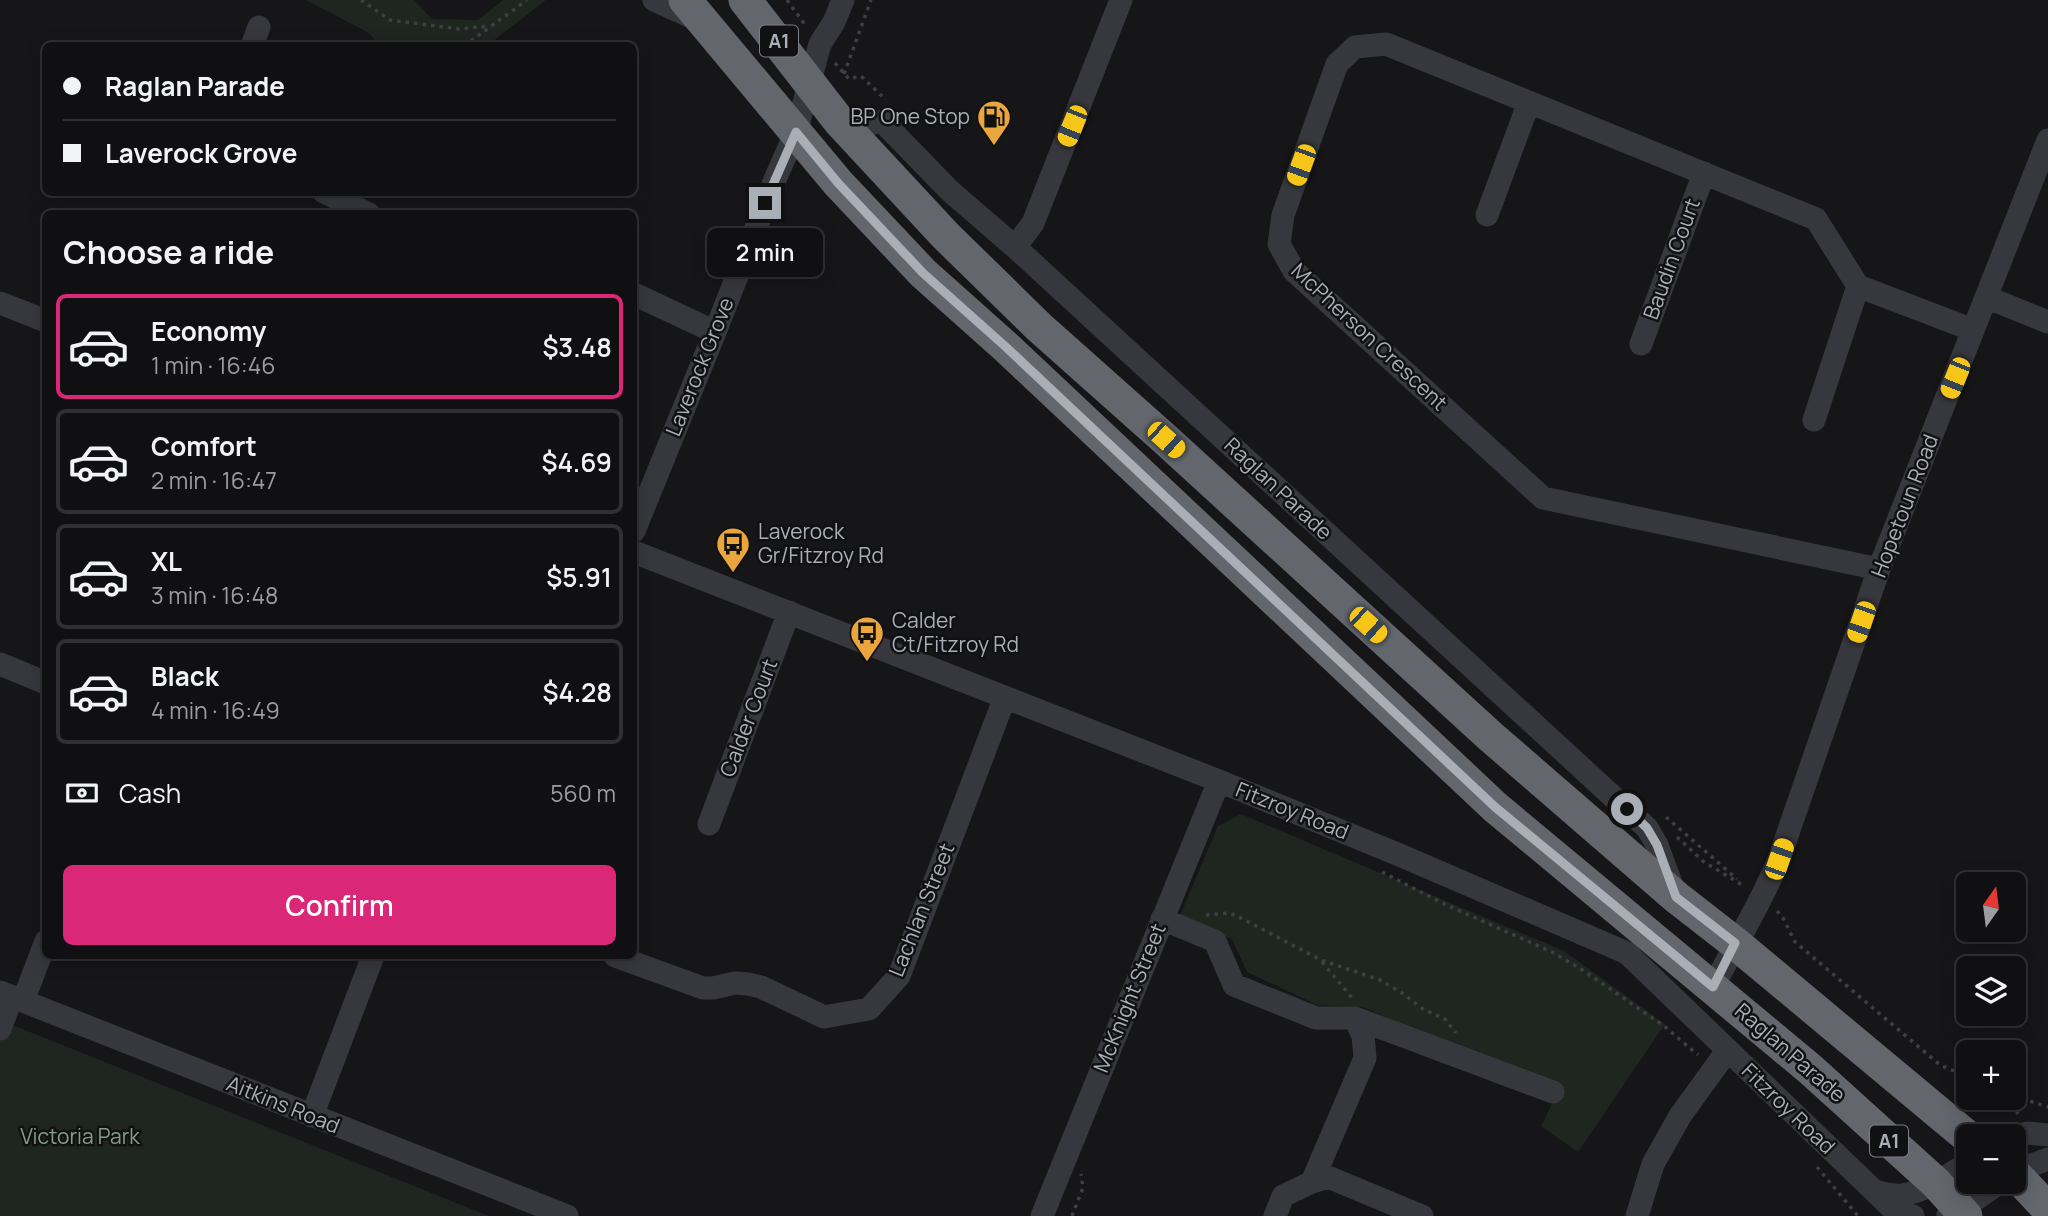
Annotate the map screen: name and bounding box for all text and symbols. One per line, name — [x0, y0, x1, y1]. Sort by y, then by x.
road number: A1 — [760, 25, 798, 56]
text: Raglan Parade — [105, 68, 285, 104]
fuel station icon: BP One Stop — [975, 98, 1013, 147]
place label: BP One Stop — [850, 102, 970, 130]
car — [1055, 103, 1090, 149]
text: Laverock Grove — [105, 135, 297, 171]
car — [1284, 142, 1319, 188]
route end — [749, 187, 781, 219]
street label: Baudin Court — [1636, 194, 1706, 323]
callout: 2 min — [707, 228, 823, 276]
text: Choose a ride — [63, 230, 274, 274]
text: 2 min — [736, 236, 794, 268]
street label: McPherson Crescent — [1286, 257, 1454, 416]
street label: Laverock Grove — [659, 293, 740, 440]
text: Economy — [151, 313, 266, 349]
icon: car — [67, 315, 130, 378]
text: $3.48 — [542, 329, 612, 365]
text: 1 min · 16:46 — [151, 349, 275, 381]
car — [1938, 355, 1973, 401]
car — [1144, 418, 1189, 462]
text: Comfort — [151, 428, 257, 464]
icon: car — [67, 430, 130, 493]
street label: Hopetoun Road — [1864, 430, 1944, 581]
street label: Raglan Parade — [1219, 431, 1339, 546]
text: $4.69 — [542, 444, 612, 480]
text: 2 min · 16:47 — [151, 464, 277, 496]
place label: Laverock Gr/Fitzroy Rd — [758, 517, 884, 569]
bus stop icon: Laverock Gr/Fitzroy Rd — [714, 525, 752, 574]
text: XL — [151, 543, 182, 579]
icon: car — [67, 545, 130, 608]
text: $5.91 — [546, 559, 612, 595]
text: 3 min · 16:48 — [151, 579, 278, 611]
car — [1845, 599, 1878, 645]
car — [1346, 603, 1391, 647]
place label: Calder Ct/Fitzroy Rd — [892, 606, 1019, 658]
bus stop icon: Calder Ct/Fitzroy Rd — [848, 614, 886, 663]
street label: Calder Court — [713, 655, 783, 781]
text: Black — [151, 658, 219, 694]
icon: car — [67, 660, 130, 723]
text: $4.28 — [543, 674, 612, 710]
text: 4 min · 16:49 — [151, 694, 280, 726]
icon: cash — [63, 774, 101, 812]
text: Cash — [119, 775, 181, 811]
street label: Fitzroy Road — [1232, 775, 1353, 845]
text: 560 m — [550, 777, 616, 809]
route start — [1611, 793, 1643, 825]
car — [1763, 836, 1796, 882]
street label: Lachlan Street — [882, 839, 961, 980]
button: Confirm — [63, 865, 616, 945]
north arrow — [1956, 872, 2026, 942]
map controls — [1956, 872, 2026, 1194]
street label: McKnight Street — [1086, 919, 1172, 1076]
button: layers — [1956, 956, 2026, 1026]
street label: Raglan Parade — [1729, 996, 1852, 1108]
button: + — [1956, 1040, 2026, 1110]
street label: Fitzroy Road — [1736, 1057, 1841, 1160]
street label: Aitkins Road — [223, 1069, 344, 1139]
park label: Victoria Park — [20, 1122, 140, 1150]
button: − — [1956, 1124, 2026, 1194]
road number: A1 — [1870, 1126, 1908, 1156]

